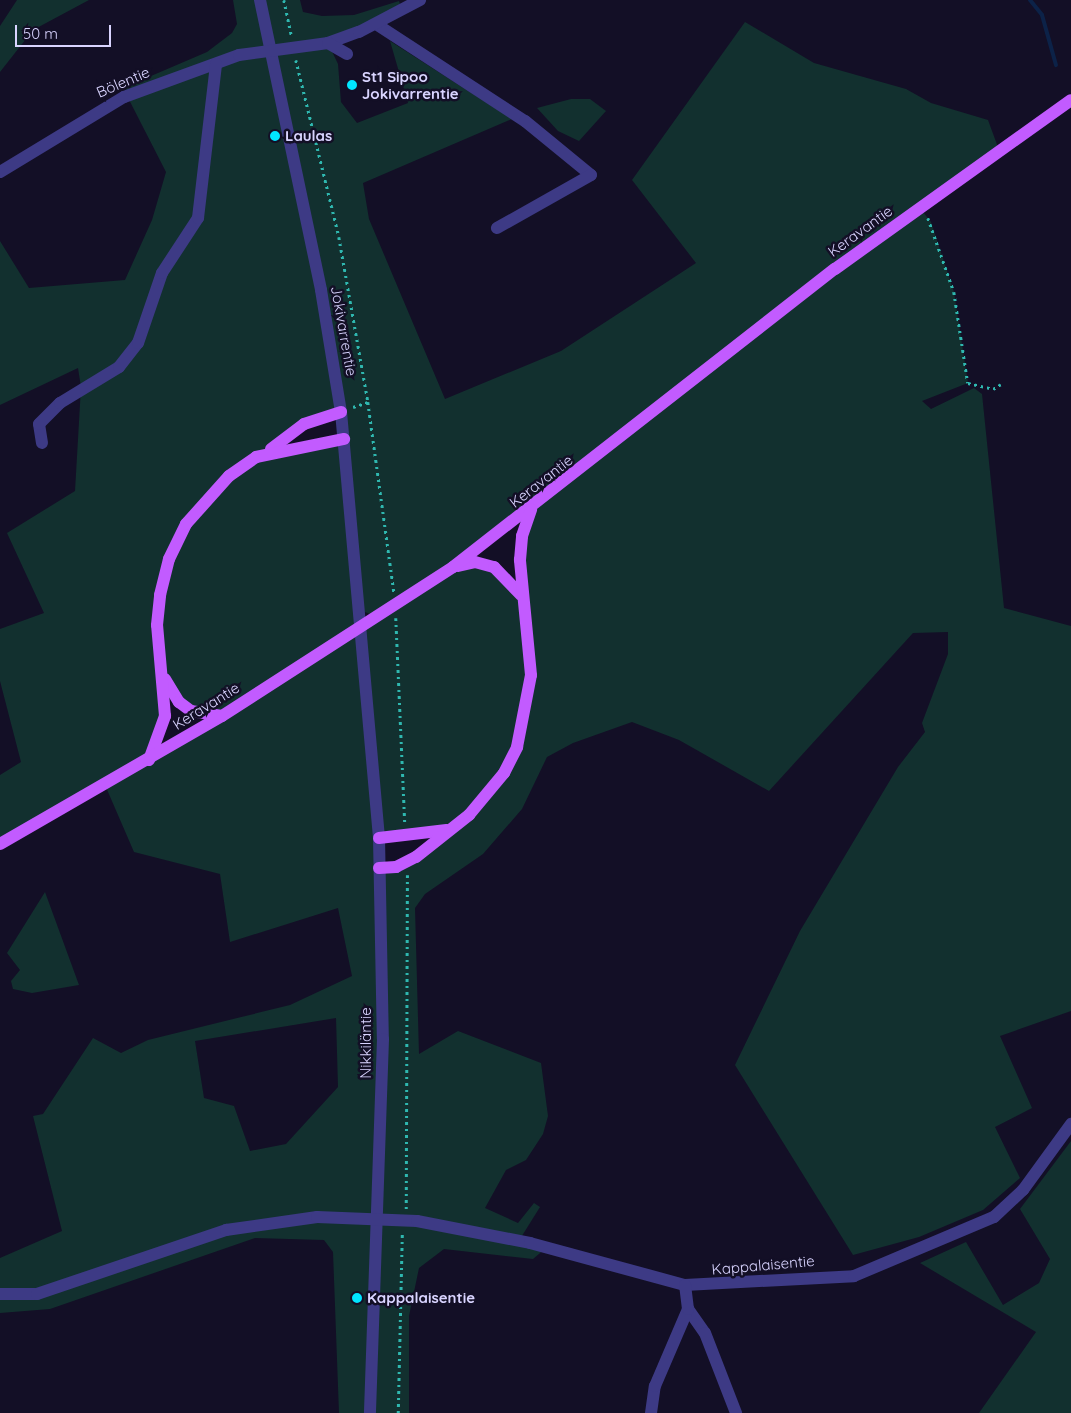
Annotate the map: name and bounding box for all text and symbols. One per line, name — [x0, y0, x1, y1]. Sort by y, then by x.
scale bar — [18, 15, 114, 47]
text: 50 m — [23, 24, 58, 43]
street label: Bölentie — [94, 63, 152, 101]
place label: St1 Sipoo Jokivarrentie — [362, 67, 459, 102]
marker: St1 Sipoo Jokivarrentie — [346, 79, 358, 91]
place label: Laulas — [285, 127, 332, 145]
marker: Laulas — [269, 130, 281, 142]
street label: Keravantie — [824, 202, 896, 260]
street label: Jokivarrentie — [327, 285, 361, 377]
street label: Keravantie — [506, 451, 576, 511]
street label: Keravantie — [169, 678, 243, 734]
street label: Nikkiläntie — [357, 1007, 375, 1079]
street label: Kappalaisentie — [711, 1252, 815, 1278]
place label: Kappalaisentie — [367, 1289, 475, 1307]
marker: Kappalaisentie — [351, 1292, 363, 1304]

